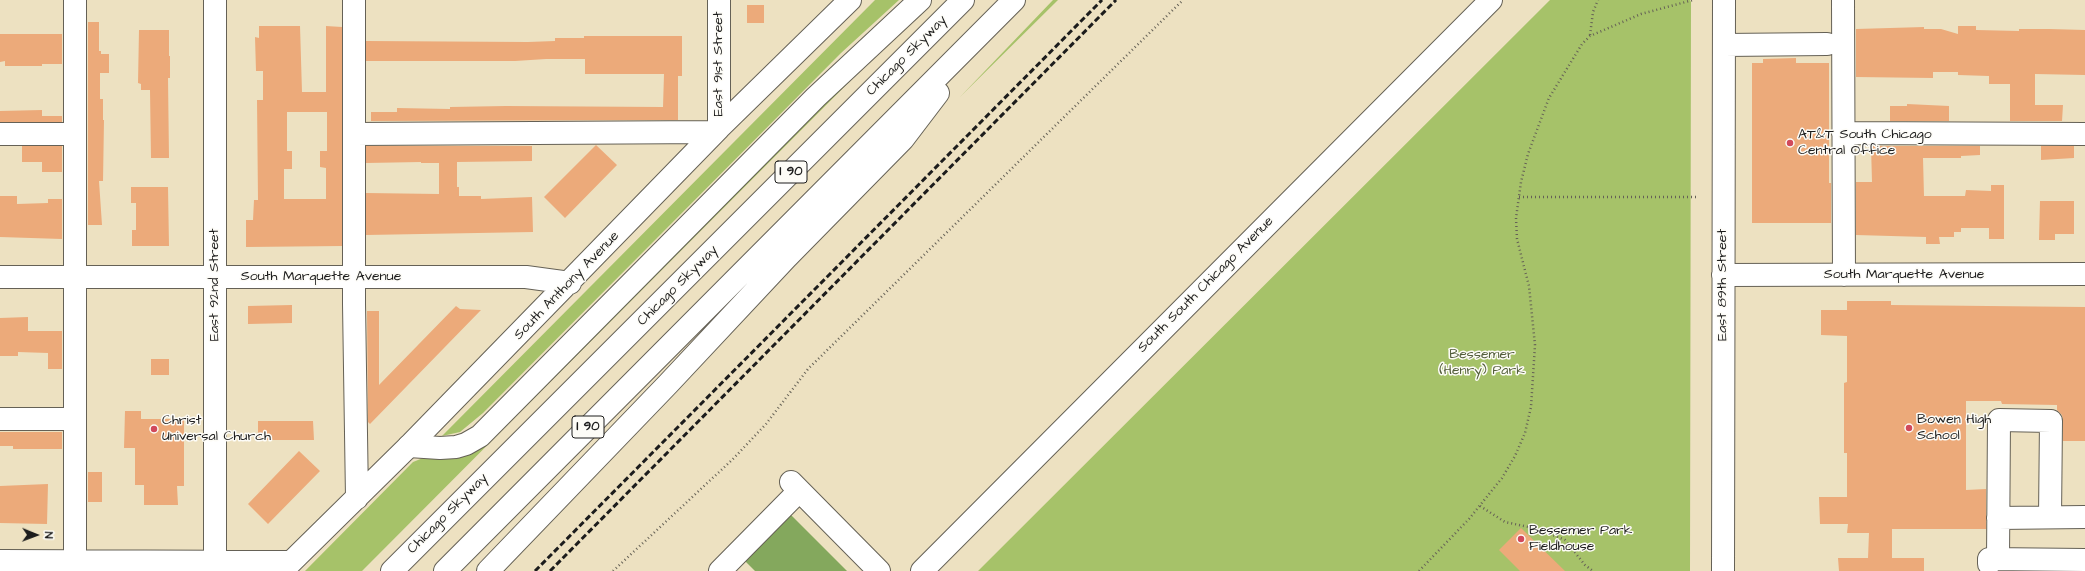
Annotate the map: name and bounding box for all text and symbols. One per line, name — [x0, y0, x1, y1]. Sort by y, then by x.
street label: East 91st Street — [711, 12, 727, 116]
street label: Chicago Skyway — [863, 12, 951, 100]
place label: AT&T South Chicago Central Office — [1798, 127, 1932, 160]
marker: AT&T South Chicago Central Office — [1785, 138, 1795, 148]
road number: I 90 — [775, 161, 807, 183]
street label: South South Chicago Avenue — [1134, 213, 1278, 357]
street label: South Anthony Avenue — [511, 228, 623, 344]
street label: East 92nd Street — [207, 229, 223, 341]
street label: East 89th Street — [1715, 229, 1731, 341]
street label: Chicago Skyway — [634, 242, 722, 330]
street label: South Marquette Avenue — [1824, 267, 1984, 283]
street label: South Marquette Avenue — [241, 269, 401, 285]
park label: Bessemer (Henry) Park — [1439, 347, 1525, 380]
place label: Bowen High School — [1917, 412, 1991, 444]
place label: Christ Universal Church — [162, 413, 271, 446]
road number: I 90 — [572, 416, 604, 438]
marker: Bowen High School — [1904, 423, 1914, 433]
marker: Christ Universal Church — [149, 424, 159, 434]
street label: Chicago Skyway — [404, 470, 492, 558]
north arrow — [16, 515, 56, 555]
place label: Bessemer Park Fieldhouse — [1529, 523, 1632, 556]
text: N — [41, 532, 56, 539]
marker: Bessemer Park Fieldhouse — [1516, 534, 1526, 544]

